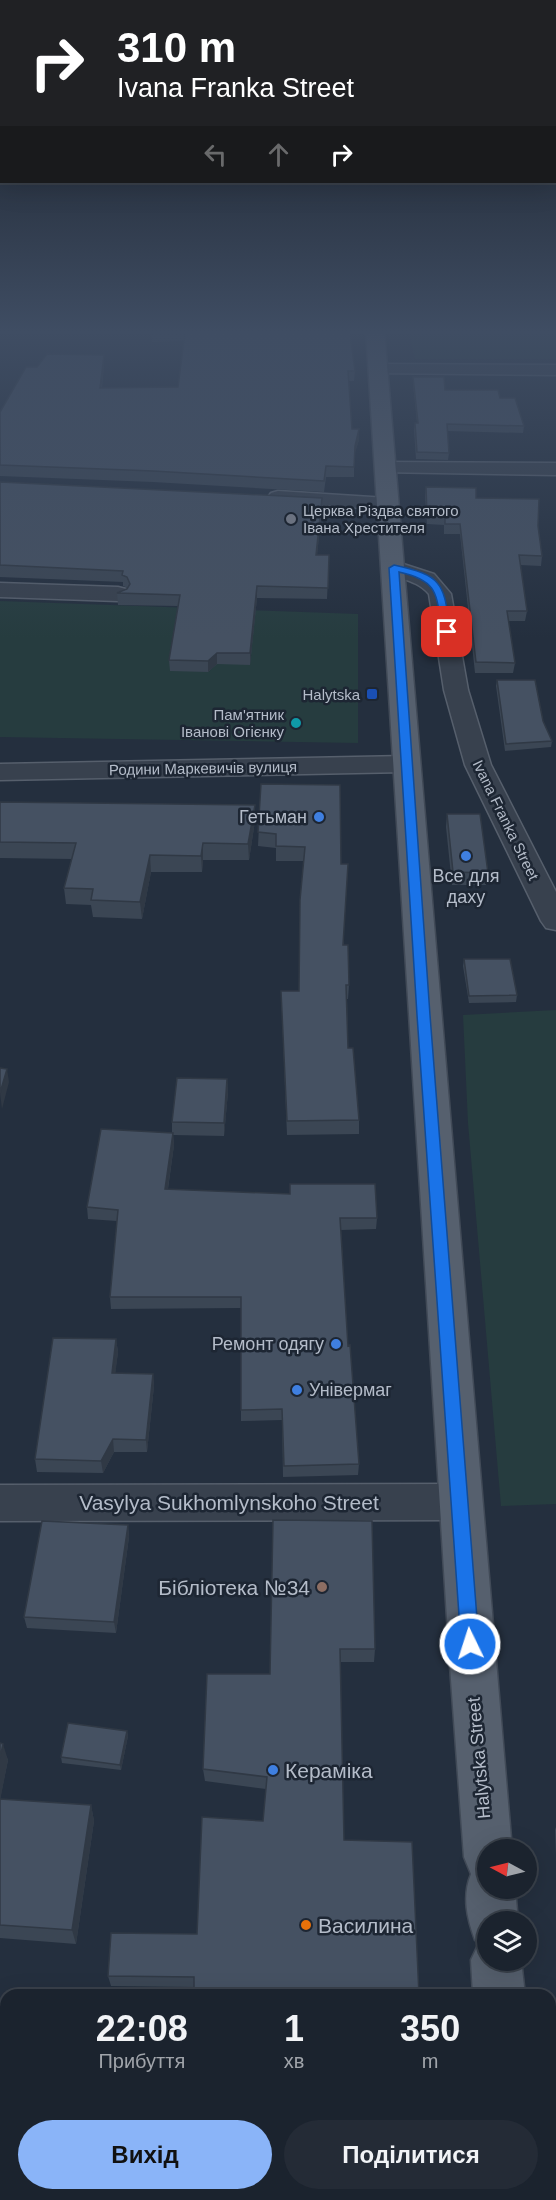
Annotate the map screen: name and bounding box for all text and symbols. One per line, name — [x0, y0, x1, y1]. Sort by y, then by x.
icon: right — [18, 24, 96, 102]
text: 310 m — [117, 24, 236, 71]
text: Ivana Franka Street — [117, 73, 354, 103]
icon: left — [199, 138, 232, 171]
icon: ahead — [262, 138, 295, 171]
icon: right — [325, 138, 358, 171]
place label: Церква Різдва святого Івана Хрестителя — [303, 502, 459, 536]
marker: Церква Різдва святого Івана Хрестителя — [284, 512, 298, 526]
pin — [421, 606, 472, 657]
icon: arrive — [430, 615, 463, 648]
place label: Halytska — [302, 686, 361, 703]
marker: Halytska — [365, 687, 379, 701]
place label: Пам'ятник Іванові Огієнку — [181, 706, 284, 740]
marker: Пам'ятник Іванові Огієнку — [289, 716, 303, 730]
street label: Ivana Franka Street — [469, 757, 543, 884]
street label: Родини Маркевичів вулиця — [109, 758, 297, 778]
place label: Гетьман — [239, 807, 307, 827]
marker: Гетьман — [312, 810, 326, 824]
marker: Все для даху — [459, 849, 473, 863]
place label: Все для даху — [433, 866, 499, 907]
place label: Ремонт одягу — [212, 1334, 324, 1354]
marker: Ремонт одягу — [329, 1337, 343, 1351]
place label: Універмаг — [309, 1380, 392, 1400]
marker: Універмаг — [290, 1383, 304, 1397]
street label: Vasylya Sukhomlynskoho Street — [79, 1491, 379, 1514]
place label: Бібліотека №34 — [158, 1576, 310, 1599]
marker: Бібліотека №34 — [315, 1580, 329, 1594]
position arrow — [438, 1612, 502, 1676]
street label: Halytska Street — [464, 1696, 494, 1820]
place label: Кераміка — [285, 1759, 373, 1782]
marker: Кераміка — [266, 1763, 280, 1777]
north arrow — [477, 1839, 537, 1899]
map controls — [477, 1839, 537, 1971]
button: layers — [477, 1911, 537, 1971]
place label: Василина — [318, 1914, 413, 1937]
marker: Василина — [299, 1918, 313, 1932]
text: 22:08 — [96, 2008, 188, 2049]
text: 1 — [284, 2008, 304, 2049]
text: 350 — [400, 2008, 460, 2049]
text: Прибуття — [98, 2050, 185, 2072]
text: хв — [284, 2050, 304, 2072]
text: m — [422, 2050, 438, 2072]
button: Вихід — [18, 2120, 272, 2189]
button: Поділитися — [284, 2120, 538, 2189]

